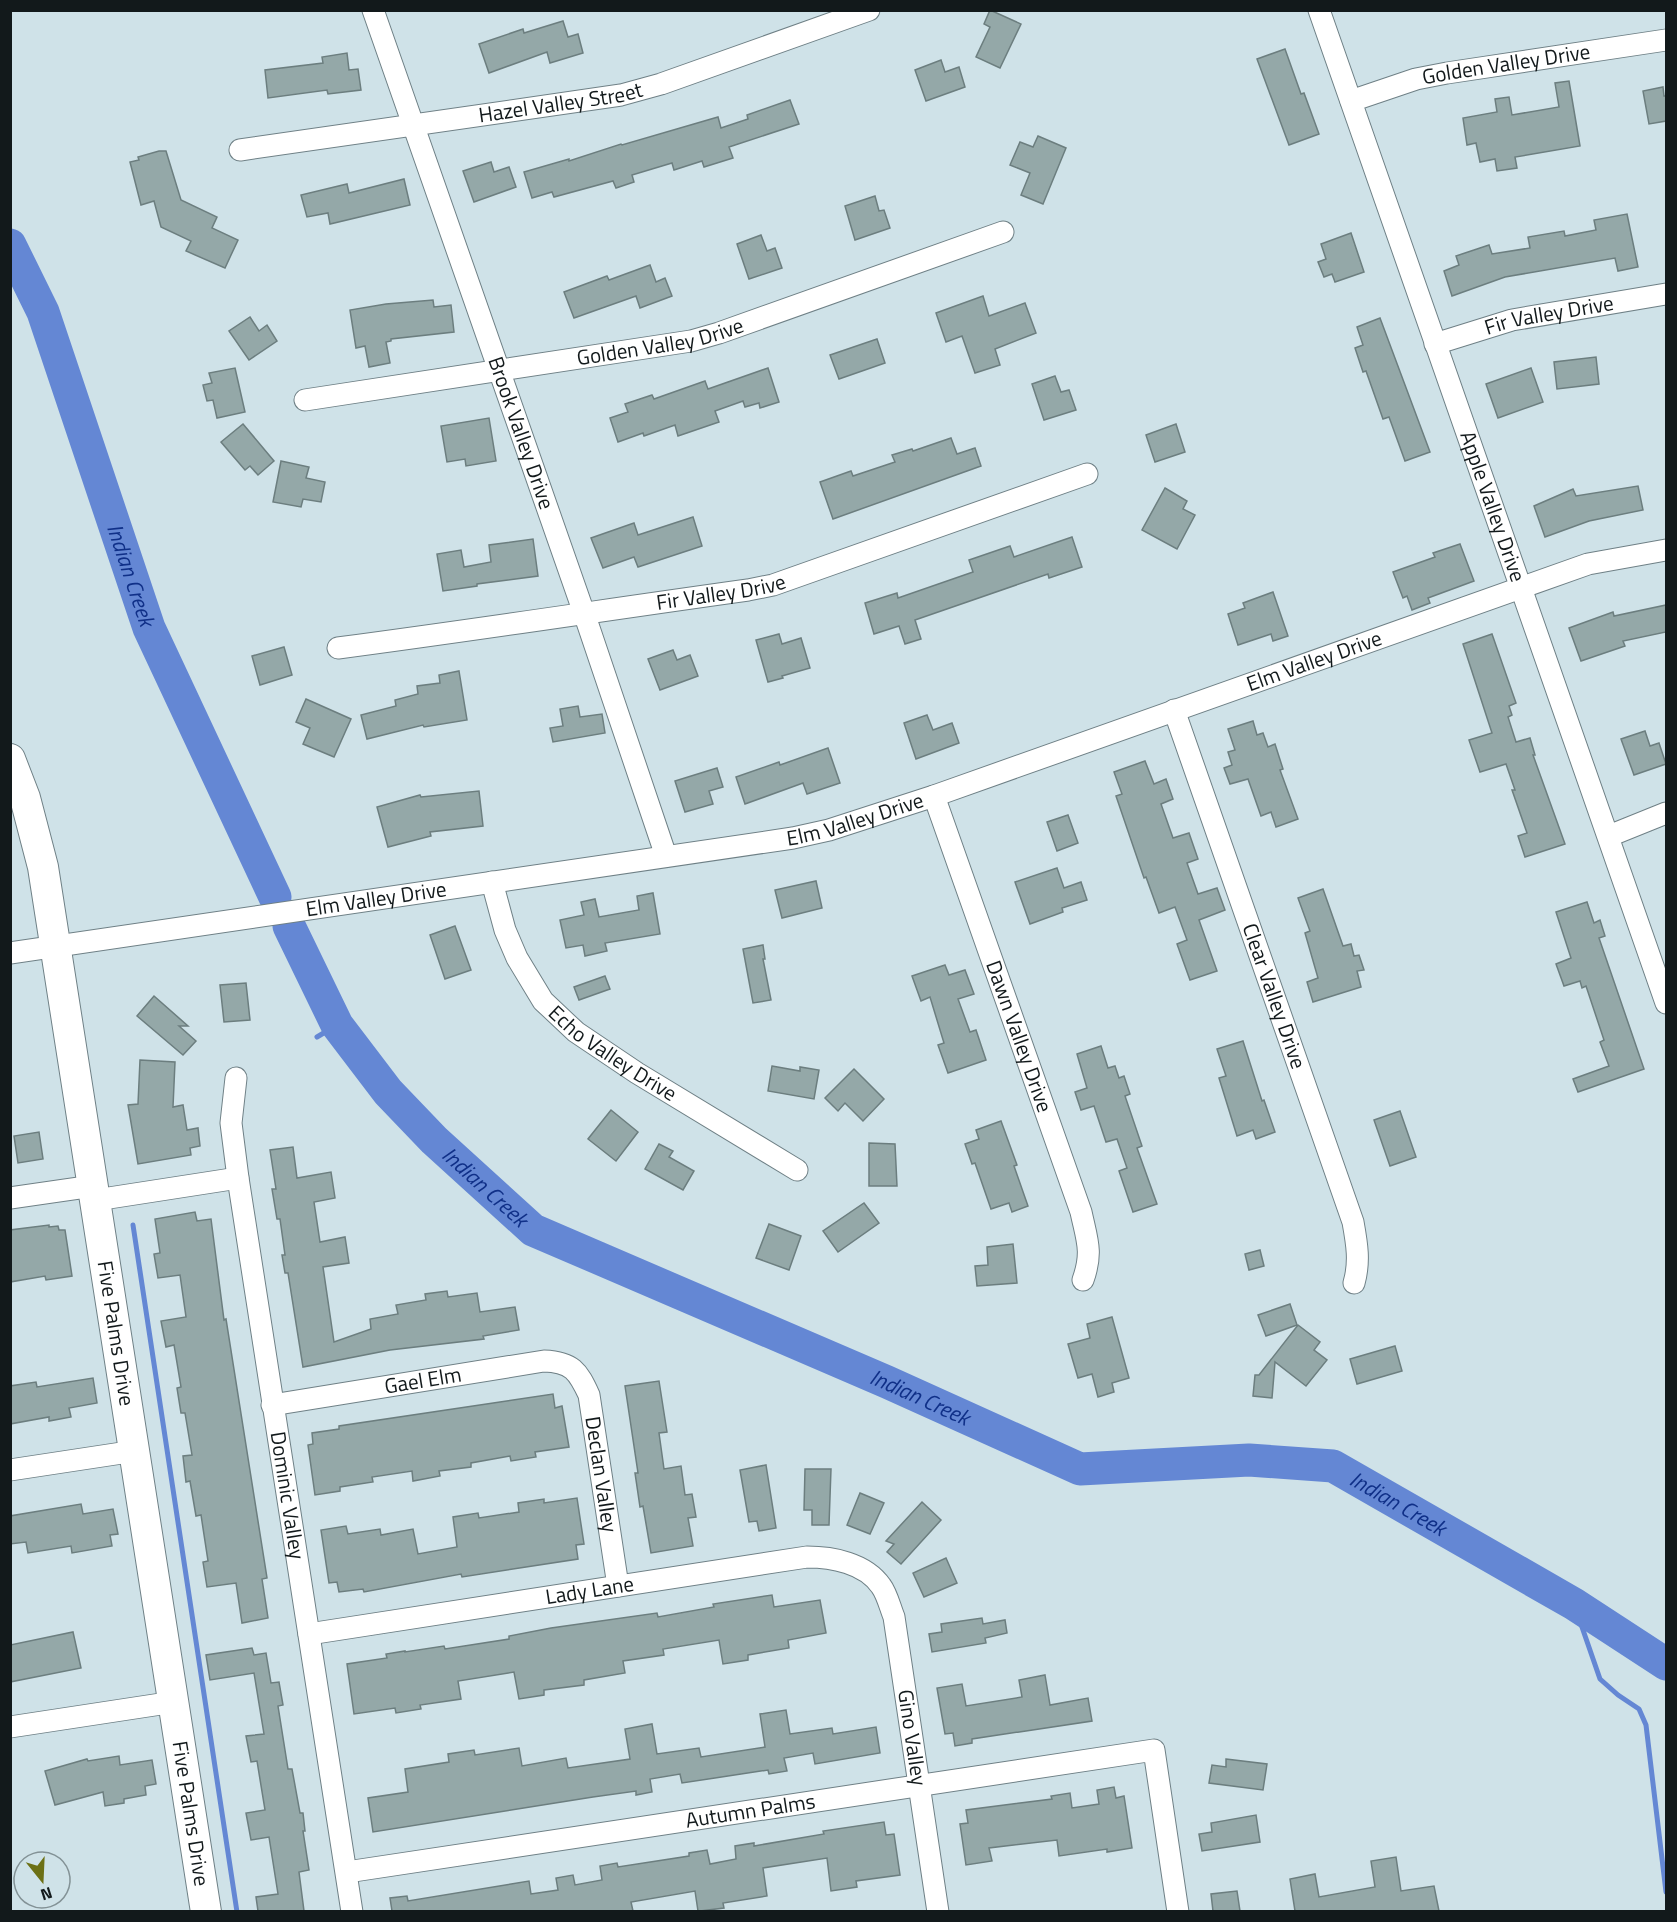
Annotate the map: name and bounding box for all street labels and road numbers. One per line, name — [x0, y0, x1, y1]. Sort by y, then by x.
street label: Golden Valley Drive — [1419, 35, 1592, 92]
street label: Hazel Valley Street — [476, 73, 647, 130]
street label: Fir Valley Drive — [1480, 286, 1616, 343]
street label: Golden Valley Drive — [574, 309, 748, 373]
street label: Brook Valley Drive — [480, 352, 563, 513]
street label: Apple Valley Drive — [1452, 426, 1535, 586]
street label: Fir Valley Drive — [654, 565, 790, 618]
street label: Elm Valley Drive — [1242, 621, 1386, 699]
street label: Elm Valley Drive — [784, 783, 927, 854]
street label: Elm Valley Drive — [303, 872, 448, 924]
street label: Clear Valley Drive — [1235, 918, 1315, 1073]
street label: Dawn Valley Drive — [978, 956, 1061, 1116]
street label: Echo Valley Drive — [542, 997, 684, 1109]
street label: Five Palms Drive — [90, 1258, 144, 1408]
street label: Gael Elm — [382, 1358, 464, 1402]
street label: Declan Valley — [577, 1414, 627, 1535]
street label: Dominic Valley — [263, 1429, 314, 1561]
street label: Lady Lane — [543, 1567, 636, 1612]
street label: Gino Valley — [890, 1687, 936, 1788]
street label: Five Palms Drive — [165, 1738, 219, 1888]
street label: Autumn Palms — [683, 1784, 817, 1836]

